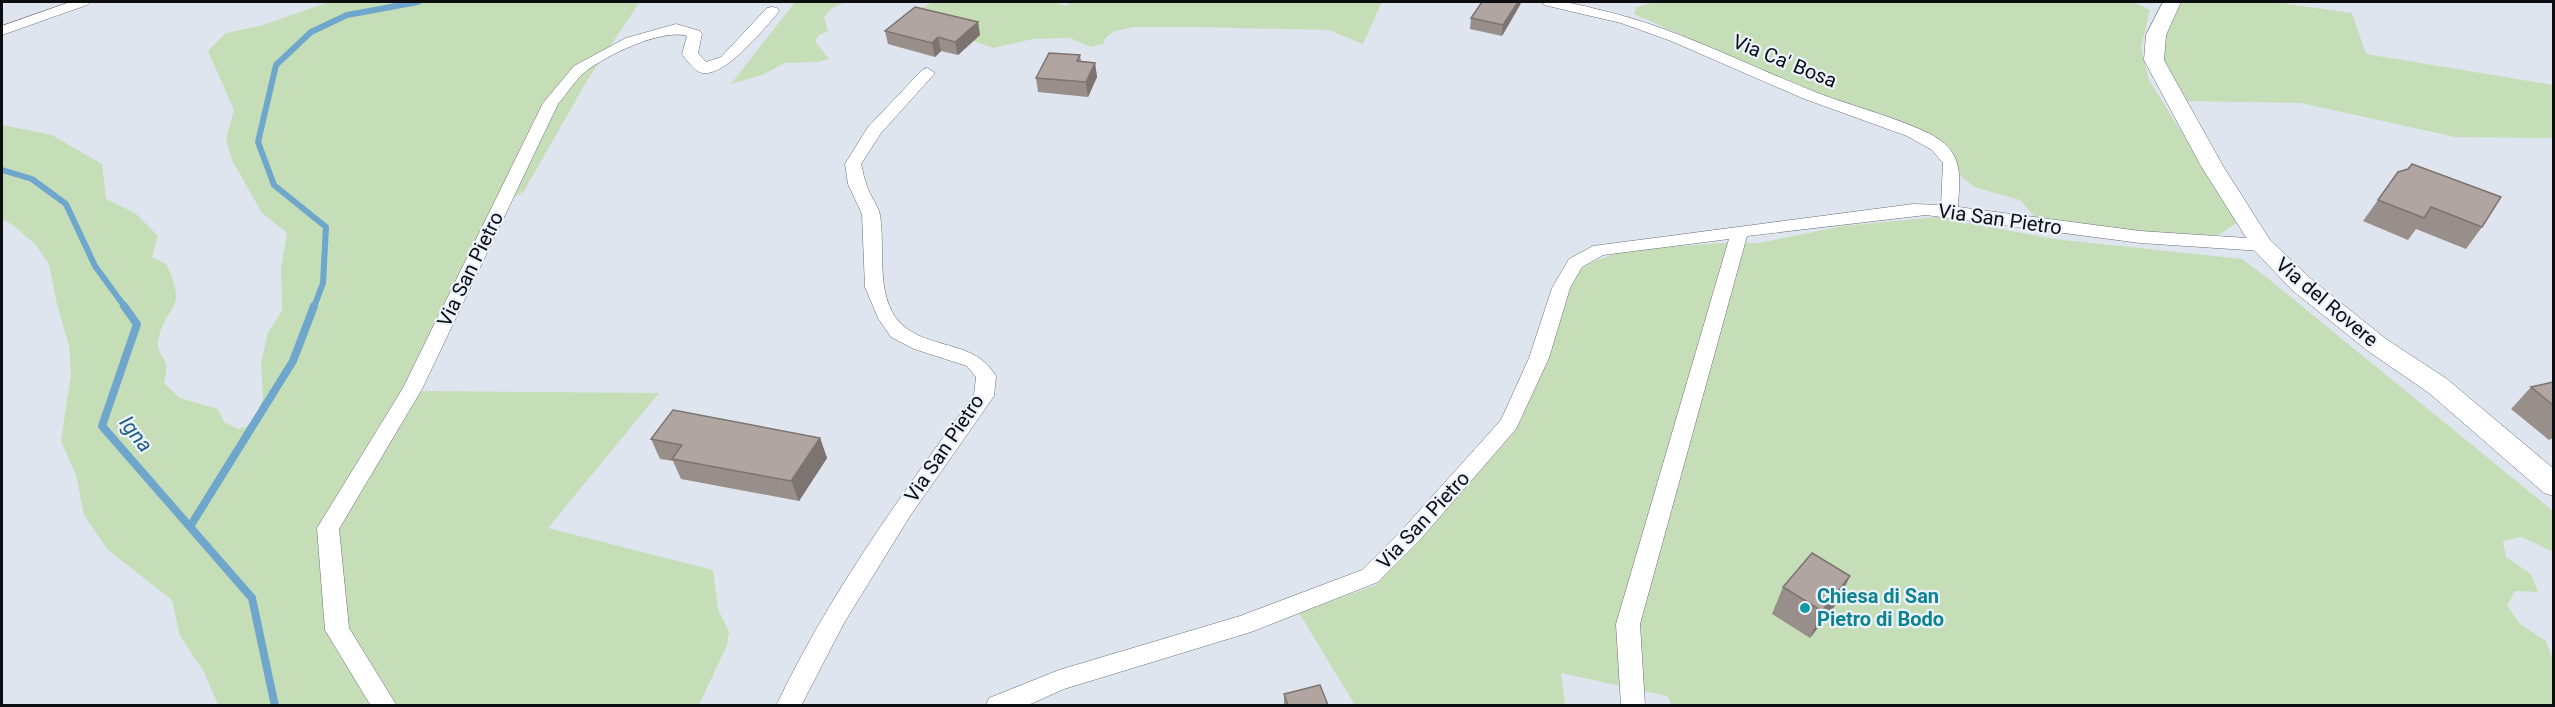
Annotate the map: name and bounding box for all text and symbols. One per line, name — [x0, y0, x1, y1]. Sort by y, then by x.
street label: Via Ca' Bosa — [1729, 29, 1841, 93]
street label: Via San Pietro — [1937, 198, 2063, 240]
street label: Via San Pietro — [432, 208, 508, 330]
street label: Via del Rovere — [2271, 252, 2383, 352]
street label: Via San Pietro — [899, 390, 989, 506]
water label: Igna — [114, 411, 158, 457]
street label: Via San Pietro — [1372, 466, 1474, 574]
place label: Chiesa di San Pietro di Bodo — [1817, 584, 1944, 631]
marker: Chiesa di San Pietro di Bodo — [1798, 601, 1812, 615]

